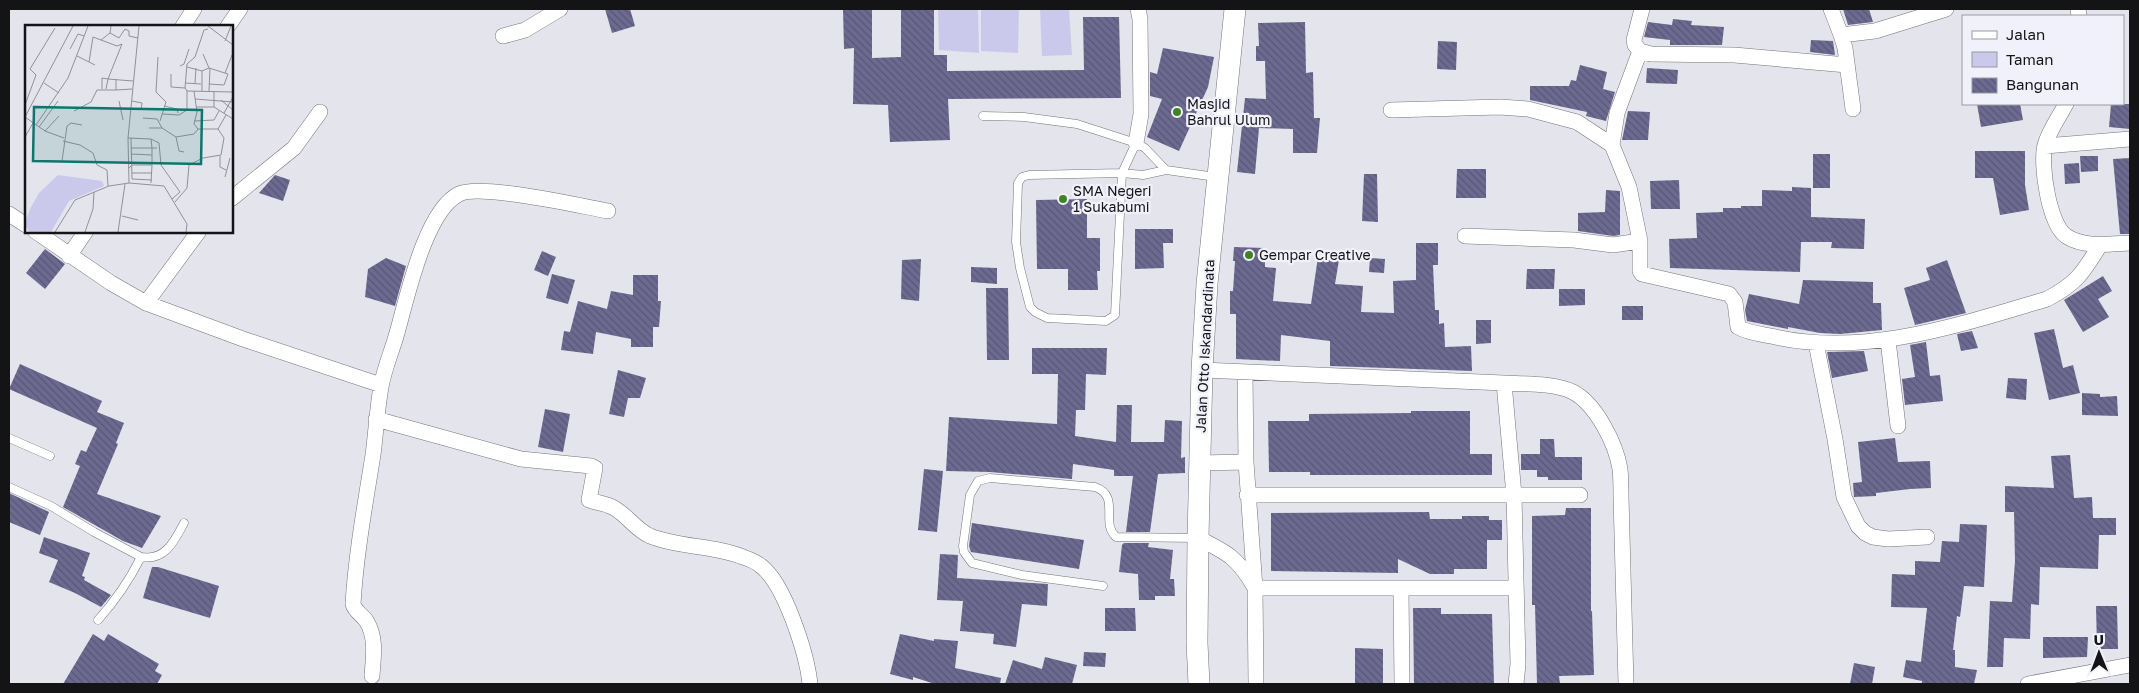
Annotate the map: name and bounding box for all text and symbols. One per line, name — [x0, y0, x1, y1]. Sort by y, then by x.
legend — [1962, 15, 2124, 105]
inset map — [25, 25, 232, 232]
text: Jalan — [2006, 25, 2045, 43]
text: Taman — [2006, 50, 2053, 68]
text: Bangunan — [2006, 75, 2079, 93]
place label: Masjid Bahrul Ulum — [1187, 95, 1270, 128]
marker: Masjid Bahrul Ulum — [1171, 106, 1183, 118]
place label: SMA Negeri 1 Sukabumi — [1073, 182, 1152, 215]
marker: SMA Negeri 1 Sukabumi — [1057, 193, 1069, 205]
place label: Gempar Creative — [1259, 246, 1371, 263]
marker: Gempar Creative — [1243, 249, 1255, 261]
street label: Jalan Otto Iskandardinata — [1191, 259, 1218, 433]
north arrow — [2074, 628, 2124, 678]
text: U — [2093, 631, 2104, 648]

